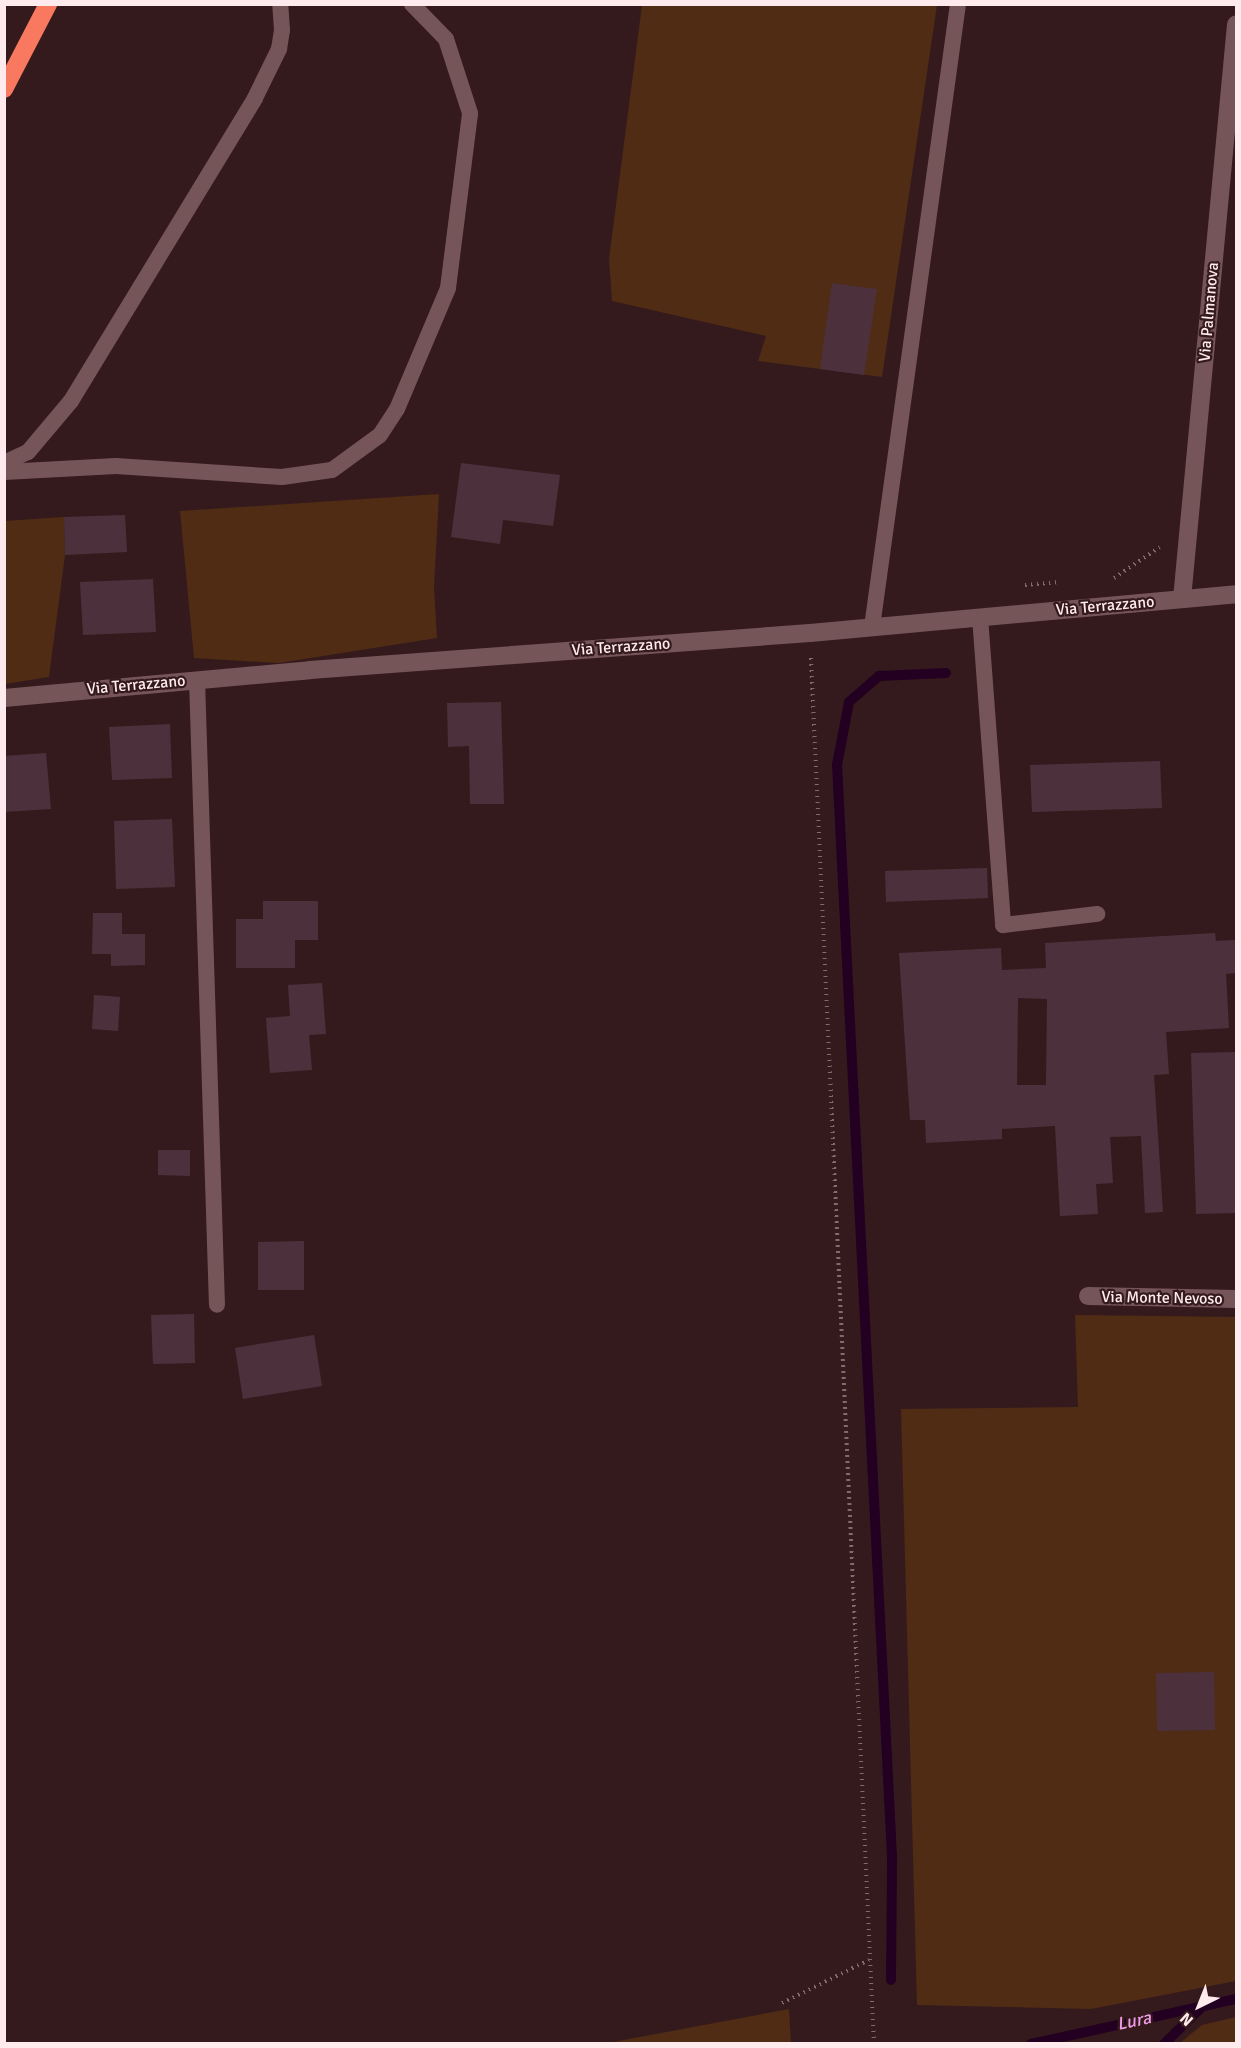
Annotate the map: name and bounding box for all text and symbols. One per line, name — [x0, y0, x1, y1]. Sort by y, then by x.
street label: Via Palmanova — [1195, 261, 1223, 363]
street label: Via Terrazzano — [1055, 592, 1155, 620]
street label: Via Terrazzano — [571, 634, 671, 660]
street label: Via Terrazzano — [86, 671, 186, 699]
street label: Via Monte Nevoso — [1101, 1287, 1223, 1309]
north arrow — [1169, 1976, 1229, 2036]
water label: Lura — [1115, 2007, 1153, 2035]
text: N — [1176, 2008, 1198, 2030]

